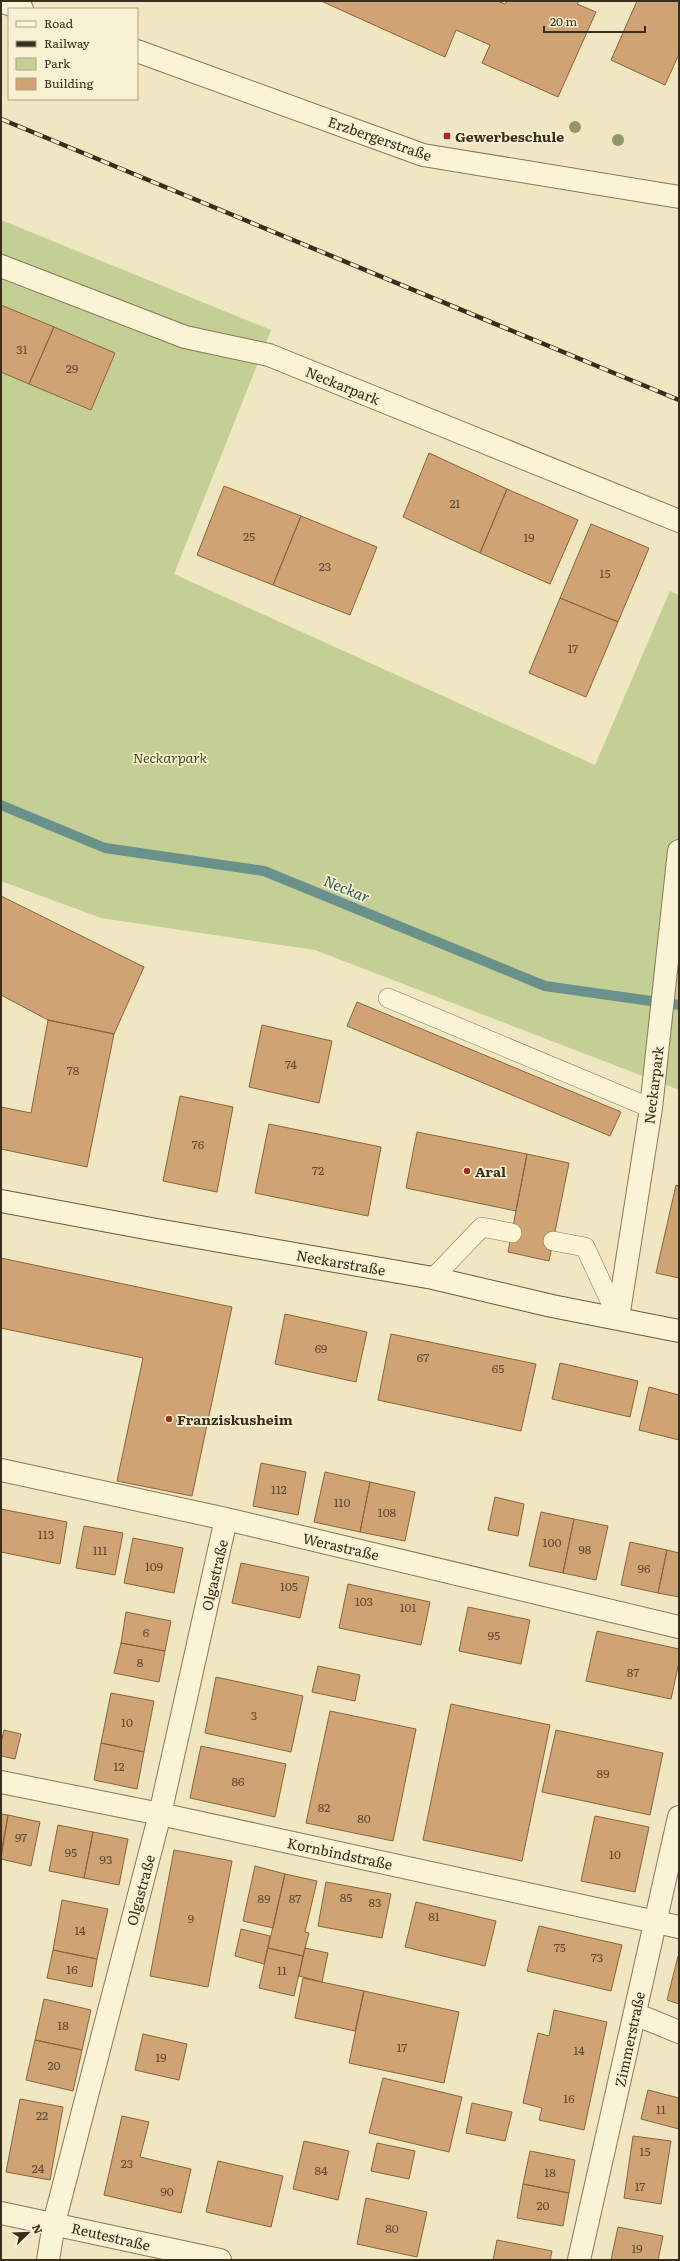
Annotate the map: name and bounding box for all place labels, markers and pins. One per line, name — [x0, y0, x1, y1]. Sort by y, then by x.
place label: Gewerbeschule — [455, 126, 564, 146]
marker: Gewerbeschule — [442, 131, 452, 141]
place label: Aral — [475, 1161, 506, 1181]
marker: Aral — [462, 1166, 472, 1176]
place label: Franziskusheim — [177, 1409, 293, 1429]
marker: Franziskusheim — [164, 1414, 174, 1424]

